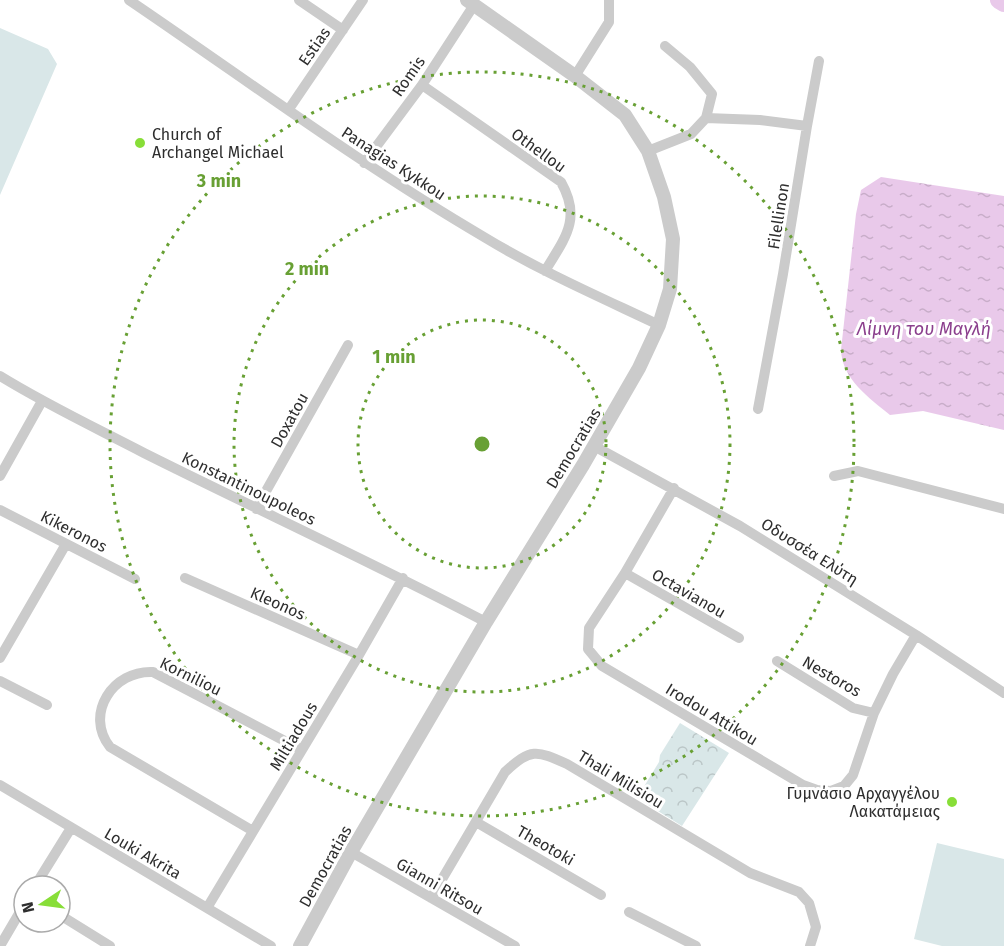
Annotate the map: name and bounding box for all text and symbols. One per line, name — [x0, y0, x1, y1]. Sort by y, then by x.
street label: Estias — [295, 24, 334, 69]
street label: Romis — [388, 53, 429, 100]
street label: Panagias Kykkou — [338, 123, 449, 204]
street label: Othellou — [508, 124, 570, 177]
place label: Church of Archangel Michael — [152, 125, 284, 162]
marker: Church of Archangel Michael — [133, 136, 147, 150]
text: 3 min — [196, 170, 241, 192]
street label: Filellinon — [764, 181, 793, 251]
text: 2 min — [285, 258, 329, 280]
water label: Λίμνη του Μαγλή — [856, 318, 991, 340]
text: 1 min — [372, 346, 416, 368]
street label: Doxatou — [267, 389, 312, 451]
street label: Democratias — [542, 405, 605, 492]
centre of rings — [472, 434, 492, 454]
street label: Konstantinoupoleos — [179, 448, 319, 529]
street label: Kikeronos — [37, 507, 110, 556]
street label: Οδυσσέα Ελύτη — [758, 514, 862, 589]
street label: Octavianou — [649, 565, 729, 622]
street label: Kleonos — [247, 583, 308, 624]
street label: Nestoros — [799, 652, 864, 701]
street label: Korniliou — [157, 653, 225, 700]
street label: Irodou Attikou — [662, 679, 761, 749]
street label: Miltiadous — [266, 699, 321, 774]
street label: Thali Milisiou — [575, 746, 667, 812]
place label: Γυμνάσιο Αρχαγγέλου Λακατάμειας — [787, 784, 941, 821]
marker: Γυμνάσιο Αρχαγγέλου Λακατάμειας — [945, 795, 959, 809]
street label: Theotoki — [514, 821, 578, 869]
street label: Democratias — [295, 822, 356, 910]
street label: Louki Akrita — [101, 824, 185, 883]
street label: Gianni Ritsou — [393, 854, 486, 919]
north arrow — [12, 874, 72, 934]
text: N — [17, 900, 38, 915]

